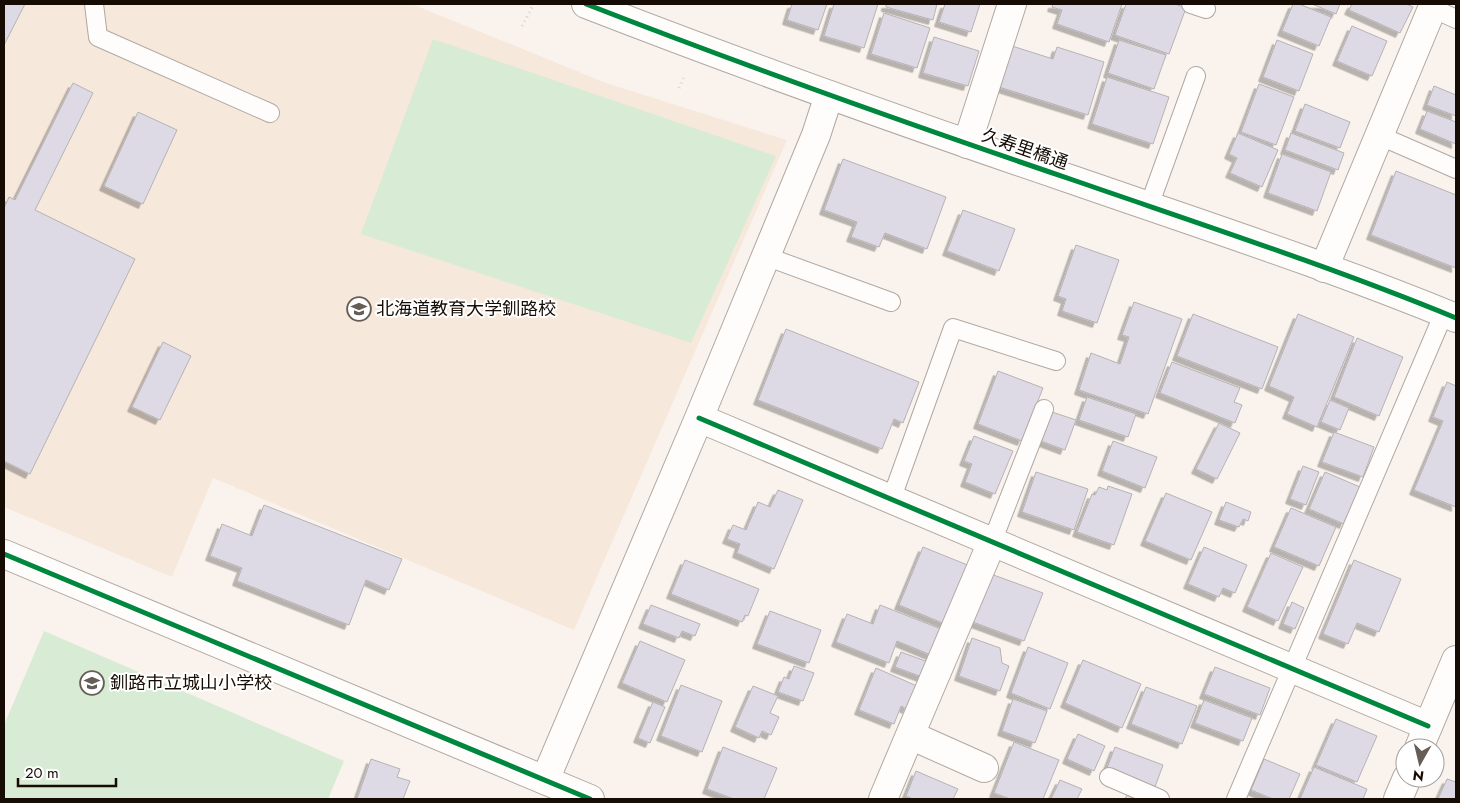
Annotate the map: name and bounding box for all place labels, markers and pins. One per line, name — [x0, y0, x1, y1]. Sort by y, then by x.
school or university icon: 北海道教育大学釧路校 — [346, 296, 372, 322]
place label: 北海道教育大学釧路校 — [376, 296, 556, 322]
school or university icon: 釧路市立城山小学校 — [79, 670, 105, 696]
place label: 釧路市立城山小学校 — [110, 670, 272, 696]

